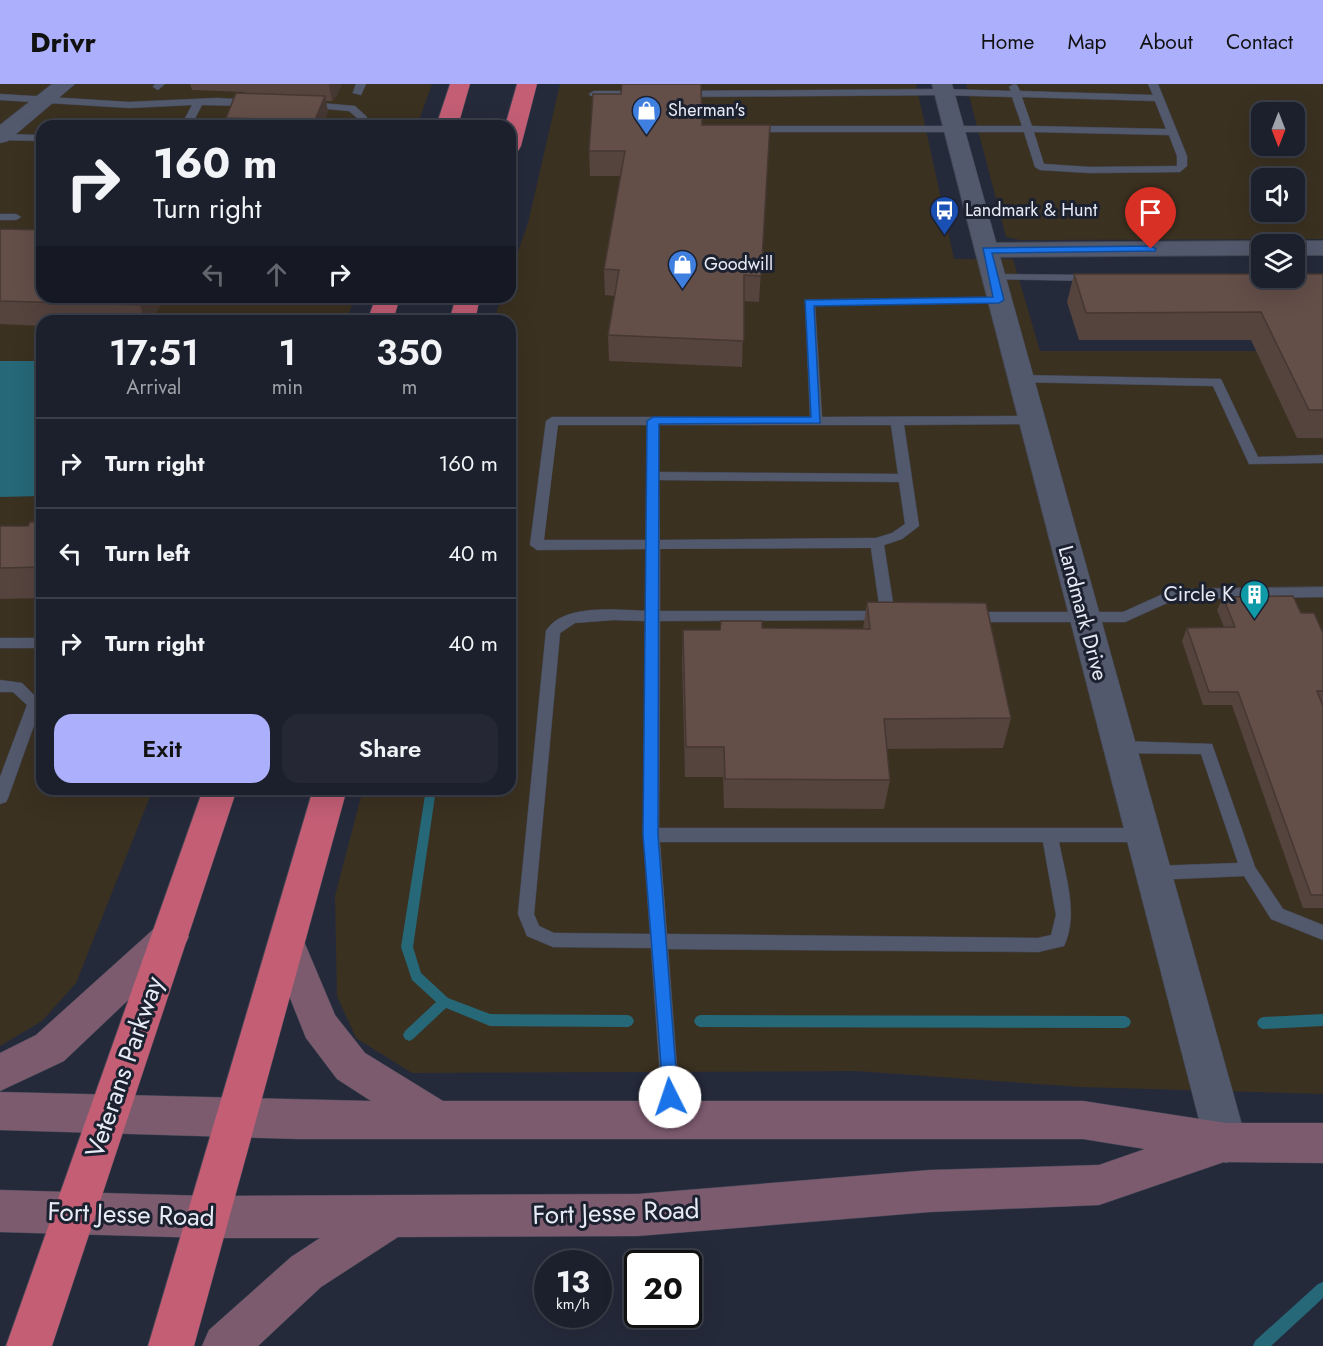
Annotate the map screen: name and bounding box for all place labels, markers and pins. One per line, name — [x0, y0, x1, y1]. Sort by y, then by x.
shop icon: Sherman's — [631, 94, 663, 136]
place label: Sherman's — [668, 97, 745, 123]
pin — [1125, 187, 1176, 249]
bus stop icon: Landmark & Hunt — [928, 194, 960, 236]
place label: Landmark & Hunt — [965, 197, 1098, 223]
shop icon: Goodwill — [667, 248, 699, 290]
place label: Goodwill — [704, 251, 773, 277]
building icon: Circle K — [1239, 578, 1271, 620]
place label: Circle K — [1163, 579, 1234, 609]

